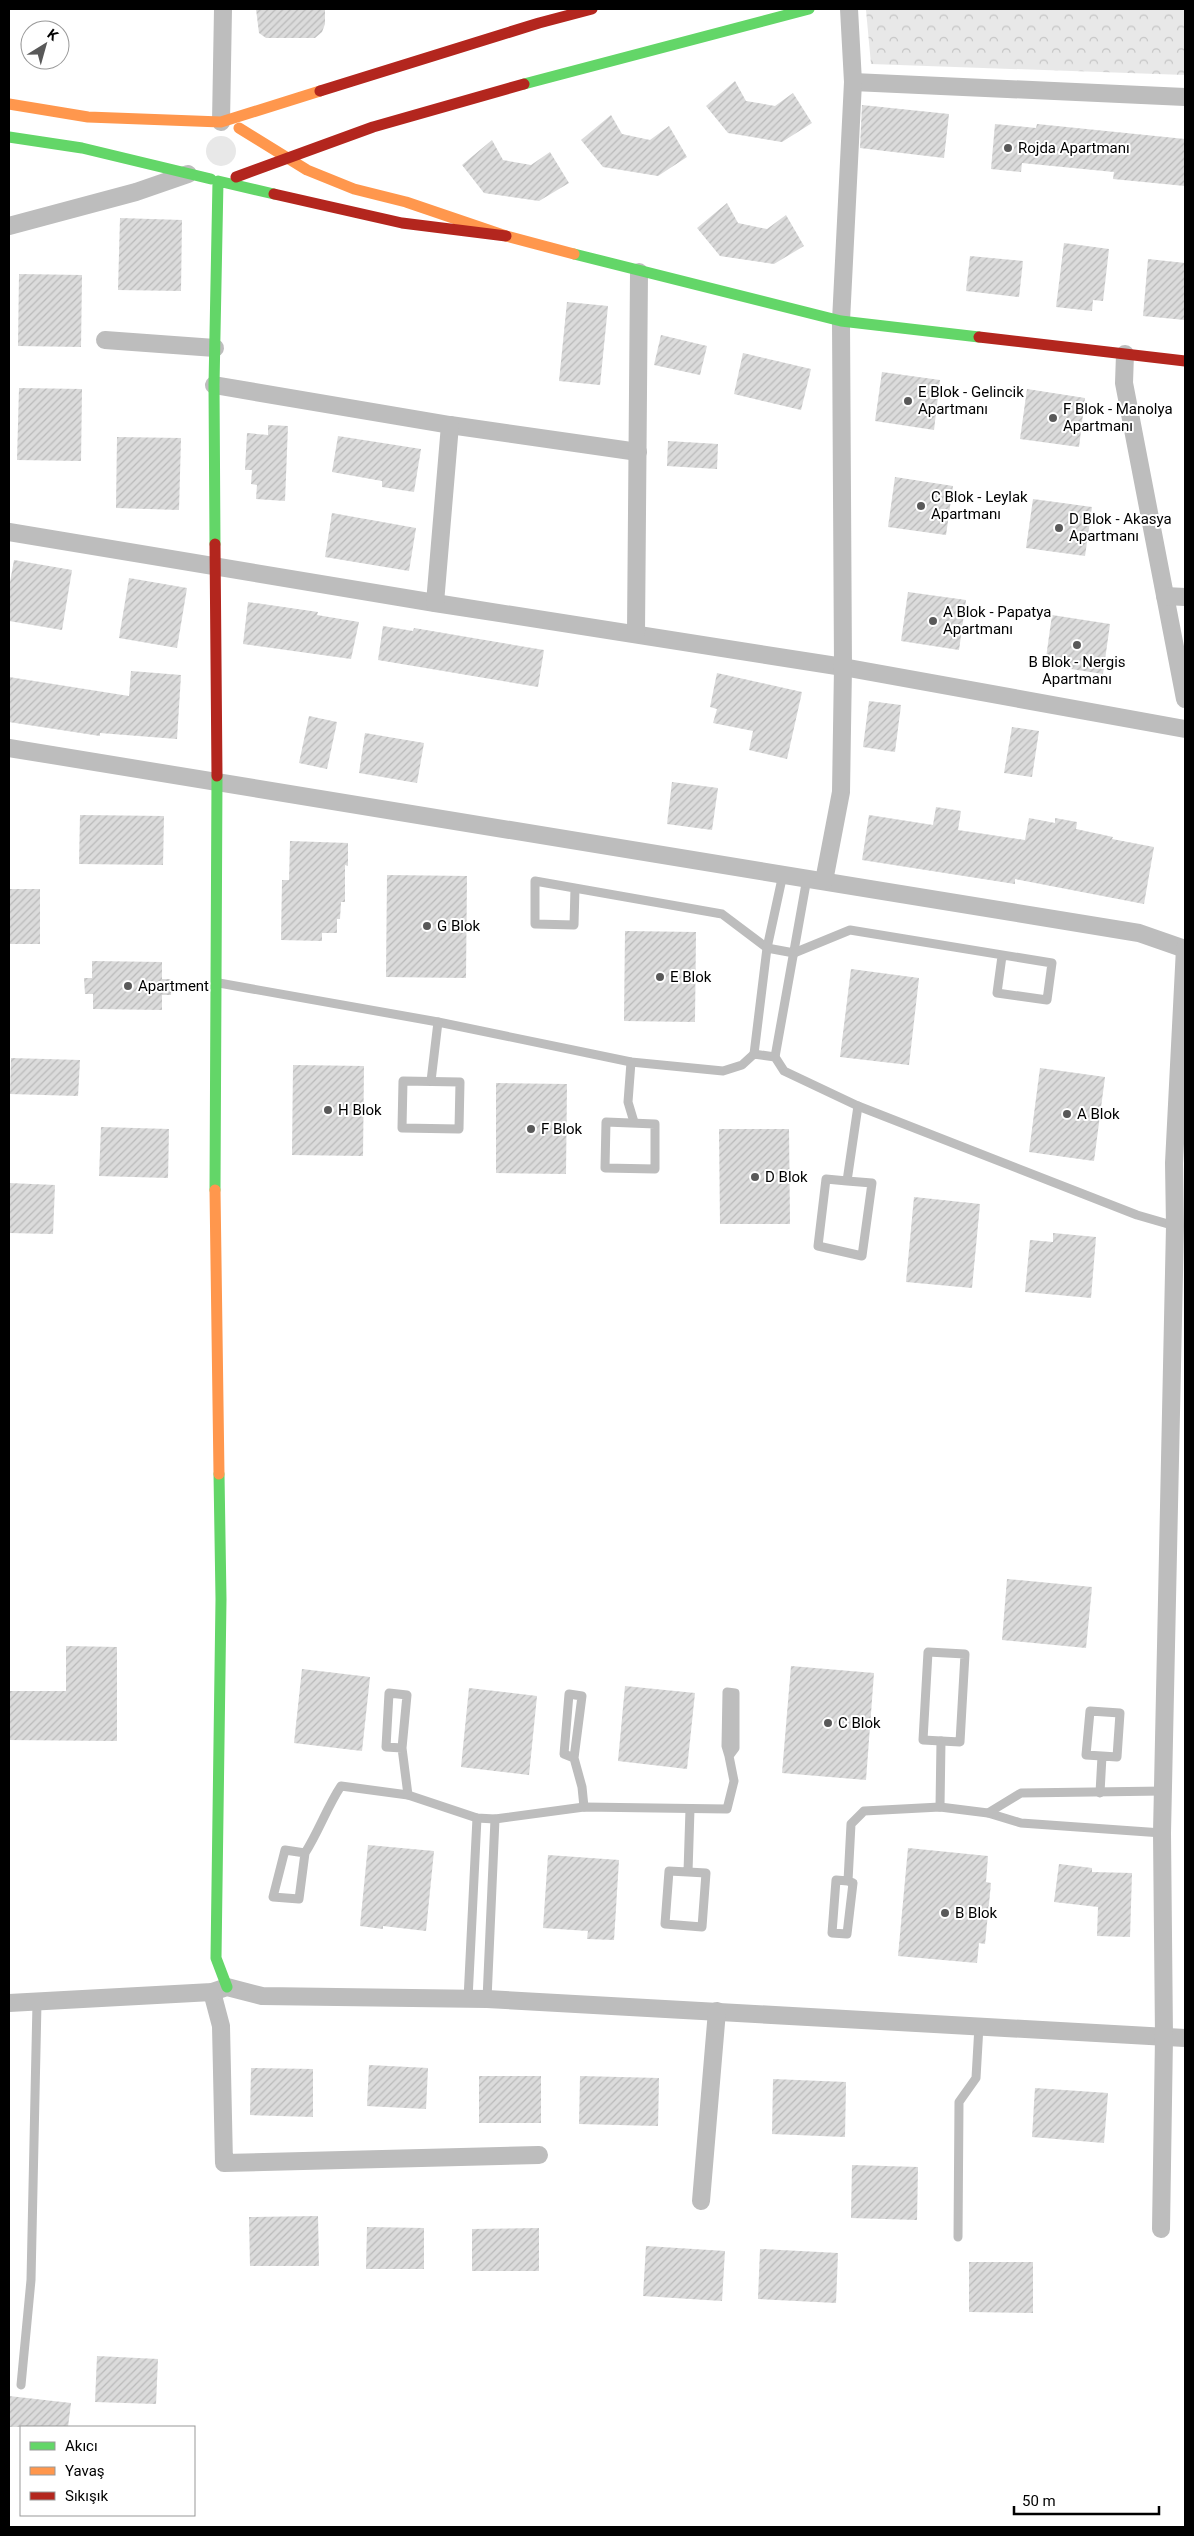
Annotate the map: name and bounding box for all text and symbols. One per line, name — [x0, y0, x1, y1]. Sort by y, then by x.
north arrow — [20, 20, 70, 70]
text: K — [44, 26, 61, 44]
place label: Rojda Apartmanı — [1018, 139, 1130, 157]
marker: Rojda Apartmanı — [1002, 142, 1014, 154]
place label: E Blok - Gelincik Apartmanı — [918, 383, 1024, 418]
marker: E Blok - Gelincik Apartmanı — [902, 395, 914, 407]
place label: F Blok - Manolya Apartmanı — [1063, 400, 1173, 435]
marker: F Blok - Manolya Apartmanı — [1047, 412, 1059, 424]
place label: C Blok - Leylak Apartmanı — [931, 488, 1028, 523]
marker: C Blok - Leylak Apartmanı — [915, 500, 927, 512]
place label: D Blok - Akasya Apartmanı — [1069, 510, 1172, 545]
marker: D Blok - Akasya Apartmanı — [1053, 522, 1065, 534]
place label: A Blok - Papatya Apartmanı — [943, 603, 1051, 638]
marker: A Blok - Papatya Apartmanı — [927, 615, 939, 627]
marker: B Blok - Nergis Apartmanı — [1071, 639, 1083, 651]
place label: B Blok - Nergis Apartmanı — [1028, 653, 1126, 688]
place label: G Blok — [437, 917, 480, 935]
marker: G Blok — [421, 920, 433, 932]
place label: E Blok — [670, 968, 712, 986]
marker: E Blok — [654, 971, 666, 983]
place label: Apartment — [138, 977, 209, 995]
marker: Apartment — [122, 980, 134, 992]
place label: H Blok — [338, 1101, 382, 1119]
marker: H Blok — [322, 1104, 334, 1116]
place label: A Blok — [1077, 1105, 1120, 1123]
marker: A Blok — [1061, 1108, 1073, 1120]
place label: F Blok — [541, 1120, 583, 1138]
marker: F Blok — [525, 1123, 537, 1135]
place label: D Blok — [765, 1168, 808, 1186]
marker: D Blok — [749, 1171, 761, 1183]
place label: C Blok — [838, 1714, 881, 1732]
marker: C Blok — [822, 1717, 834, 1729]
place label: B Blok — [955, 1904, 998, 1922]
marker: B Blok — [939, 1907, 951, 1919]
legend — [20, 2426, 195, 2516]
text: Akıcı — [65, 2437, 98, 2455]
text: Yavaş — [65, 2462, 105, 2480]
scale bar — [1014, 2484, 1159, 2516]
text: Sıkışık — [65, 2487, 108, 2505]
text: 50 m — [1022, 2492, 1056, 2510]

